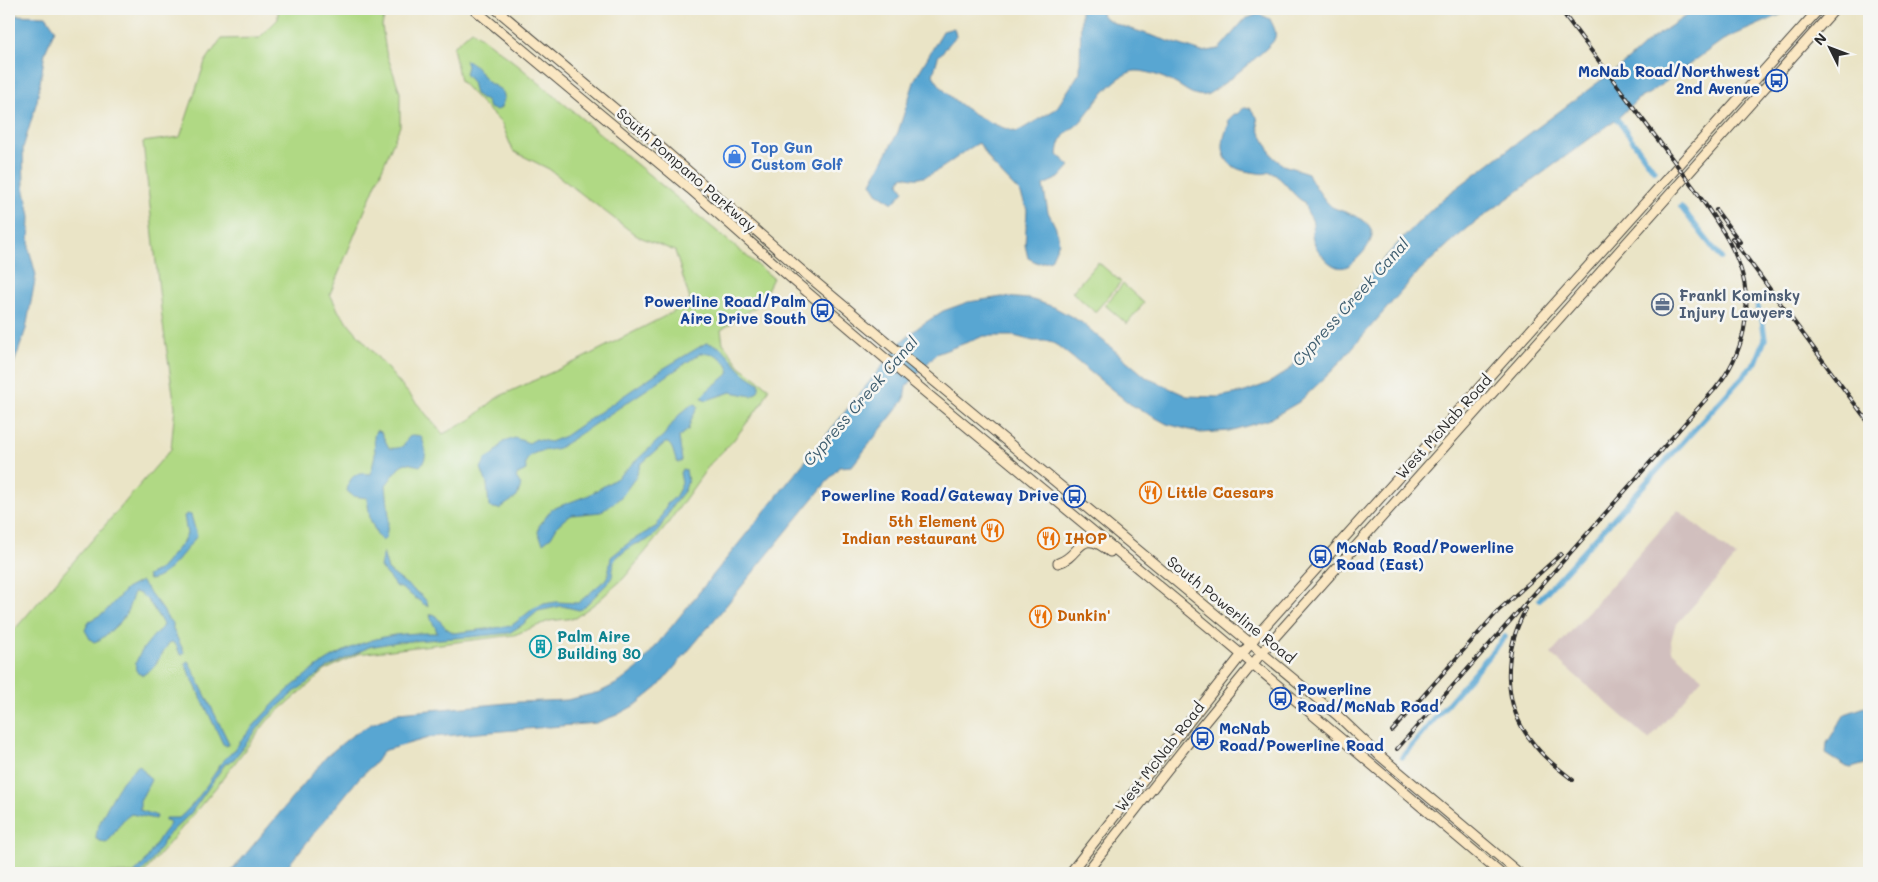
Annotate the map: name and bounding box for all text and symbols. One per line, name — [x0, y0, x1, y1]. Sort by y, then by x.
north arrow — [1806, 22, 1856, 72]
text: N — [1809, 29, 1831, 49]
place label: McNab Road/Northwest 2nd Avenue — [1578, 61, 1760, 98]
bus stop icon: McNab Road/Northwest 2nd Avenue — [1764, 69, 1788, 93]
street label: South Pompano Parkway — [613, 103, 761, 236]
place label: Top Gun Custom Golf — [751, 137, 843, 174]
shop icon: Top Gun Custom Golf — [723, 145, 747, 169]
water label: Cypress Creek Canal — [1286, 233, 1413, 370]
place label: Frankl Kominsky Injury Lawyers — [1679, 285, 1800, 322]
place label: Powerline Road/Palm Aire Drive South — [644, 291, 806, 328]
office icon: Frankl Kominsky Injury Lawyers — [1651, 293, 1675, 317]
bus stop icon: Powerline Road/Palm Aire Drive South — [810, 299, 834, 323]
water label: Cypress Creek Canal — [797, 331, 922, 470]
street label: West McNab Road — [1391, 370, 1496, 483]
restaurant icon: Little Caesars — [1139, 481, 1163, 505]
place label: Little Caesars — [1167, 482, 1274, 502]
bus stop icon: Powerline Road/Gateway Drive — [1063, 484, 1087, 508]
place label: Powerline Road/Gateway Drive — [821, 485, 1059, 505]
place label: 5th Element Indian restaurant — [842, 511, 977, 548]
restaurant icon: 5th Element Indian restaurant — [981, 519, 1005, 543]
restaurant icon: IHOP — [1037, 527, 1061, 551]
place label: IHOP — [1065, 528, 1107, 548]
place label: McNab Road/Powerline Road (East) — [1336, 537, 1514, 574]
bus stop icon: McNab Road/Powerline Road (East) — [1308, 545, 1332, 569]
street label: South Powerline Road — [1163, 551, 1300, 667]
restaurant icon: Dunkin' — [1029, 604, 1053, 628]
place label: Dunkin' — [1057, 605, 1111, 625]
place label: Palm Aire Building 30 — [557, 626, 641, 663]
building icon: Palm Aire Building 30 — [529, 634, 553, 658]
place label: Powerline Road/McNab Road — [1297, 679, 1439, 716]
bus stop icon: Powerline Road/McNab Road — [1269, 687, 1293, 711]
street label: West McNab Road — [1110, 697, 1208, 815]
place label: McNab Road/Powerline Road — [1219, 718, 1384, 755]
bus stop icon: McNab Road/Powerline Road — [1191, 726, 1215, 750]

